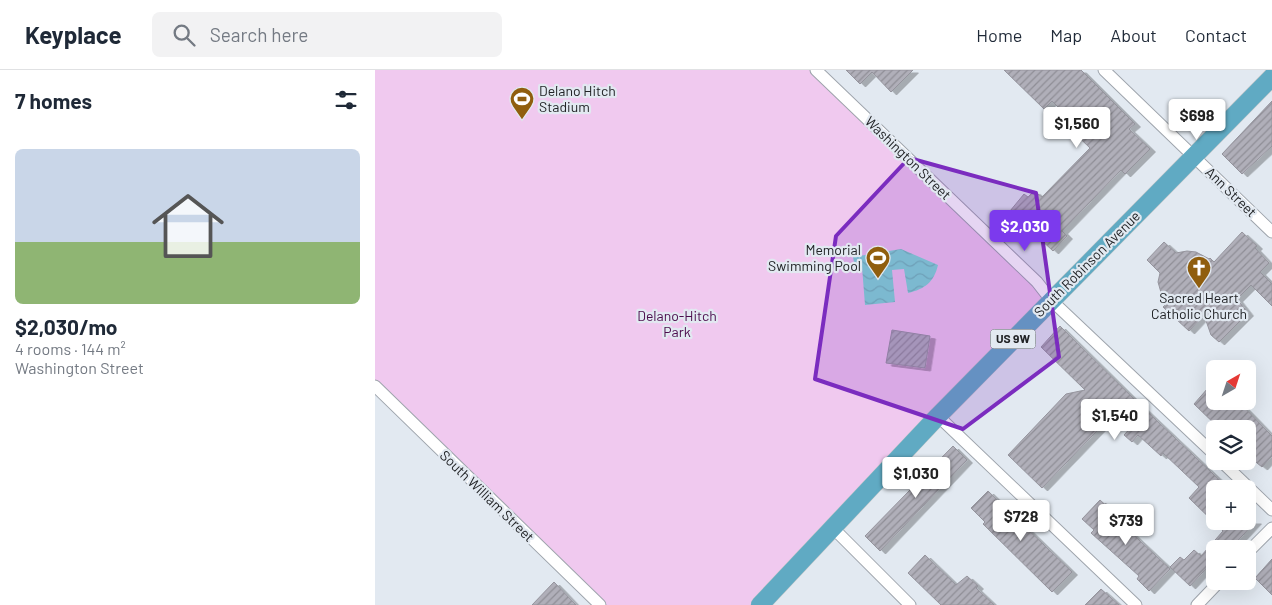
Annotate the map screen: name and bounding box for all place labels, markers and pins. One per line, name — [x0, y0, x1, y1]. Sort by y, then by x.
place label: Delano Hitch Stadium — [539, 82, 616, 115]
sports icon: Delano Hitch Stadium — [509, 86, 535, 120]
pin: $698 — [1167, 98, 1227, 141]
pin: $1,560 — [1036, 106, 1118, 149]
pin: $2,030 — [984, 210, 1066, 252]
place label: Memorial Swimming Pool — [768, 241, 861, 274]
sports icon: Memorial Swimming Pool — [865, 245, 891, 279]
church icon: Sacred Heart Catholic Church — [1186, 255, 1212, 289]
place label: Sacred Heart Catholic Church — [1151, 289, 1247, 322]
pin: $1,540 — [1074, 398, 1156, 441]
pin: $1,030 — [875, 456, 957, 499]
pin: $728 — [991, 500, 1051, 542]
pin: $739 — [1096, 504, 1156, 546]

